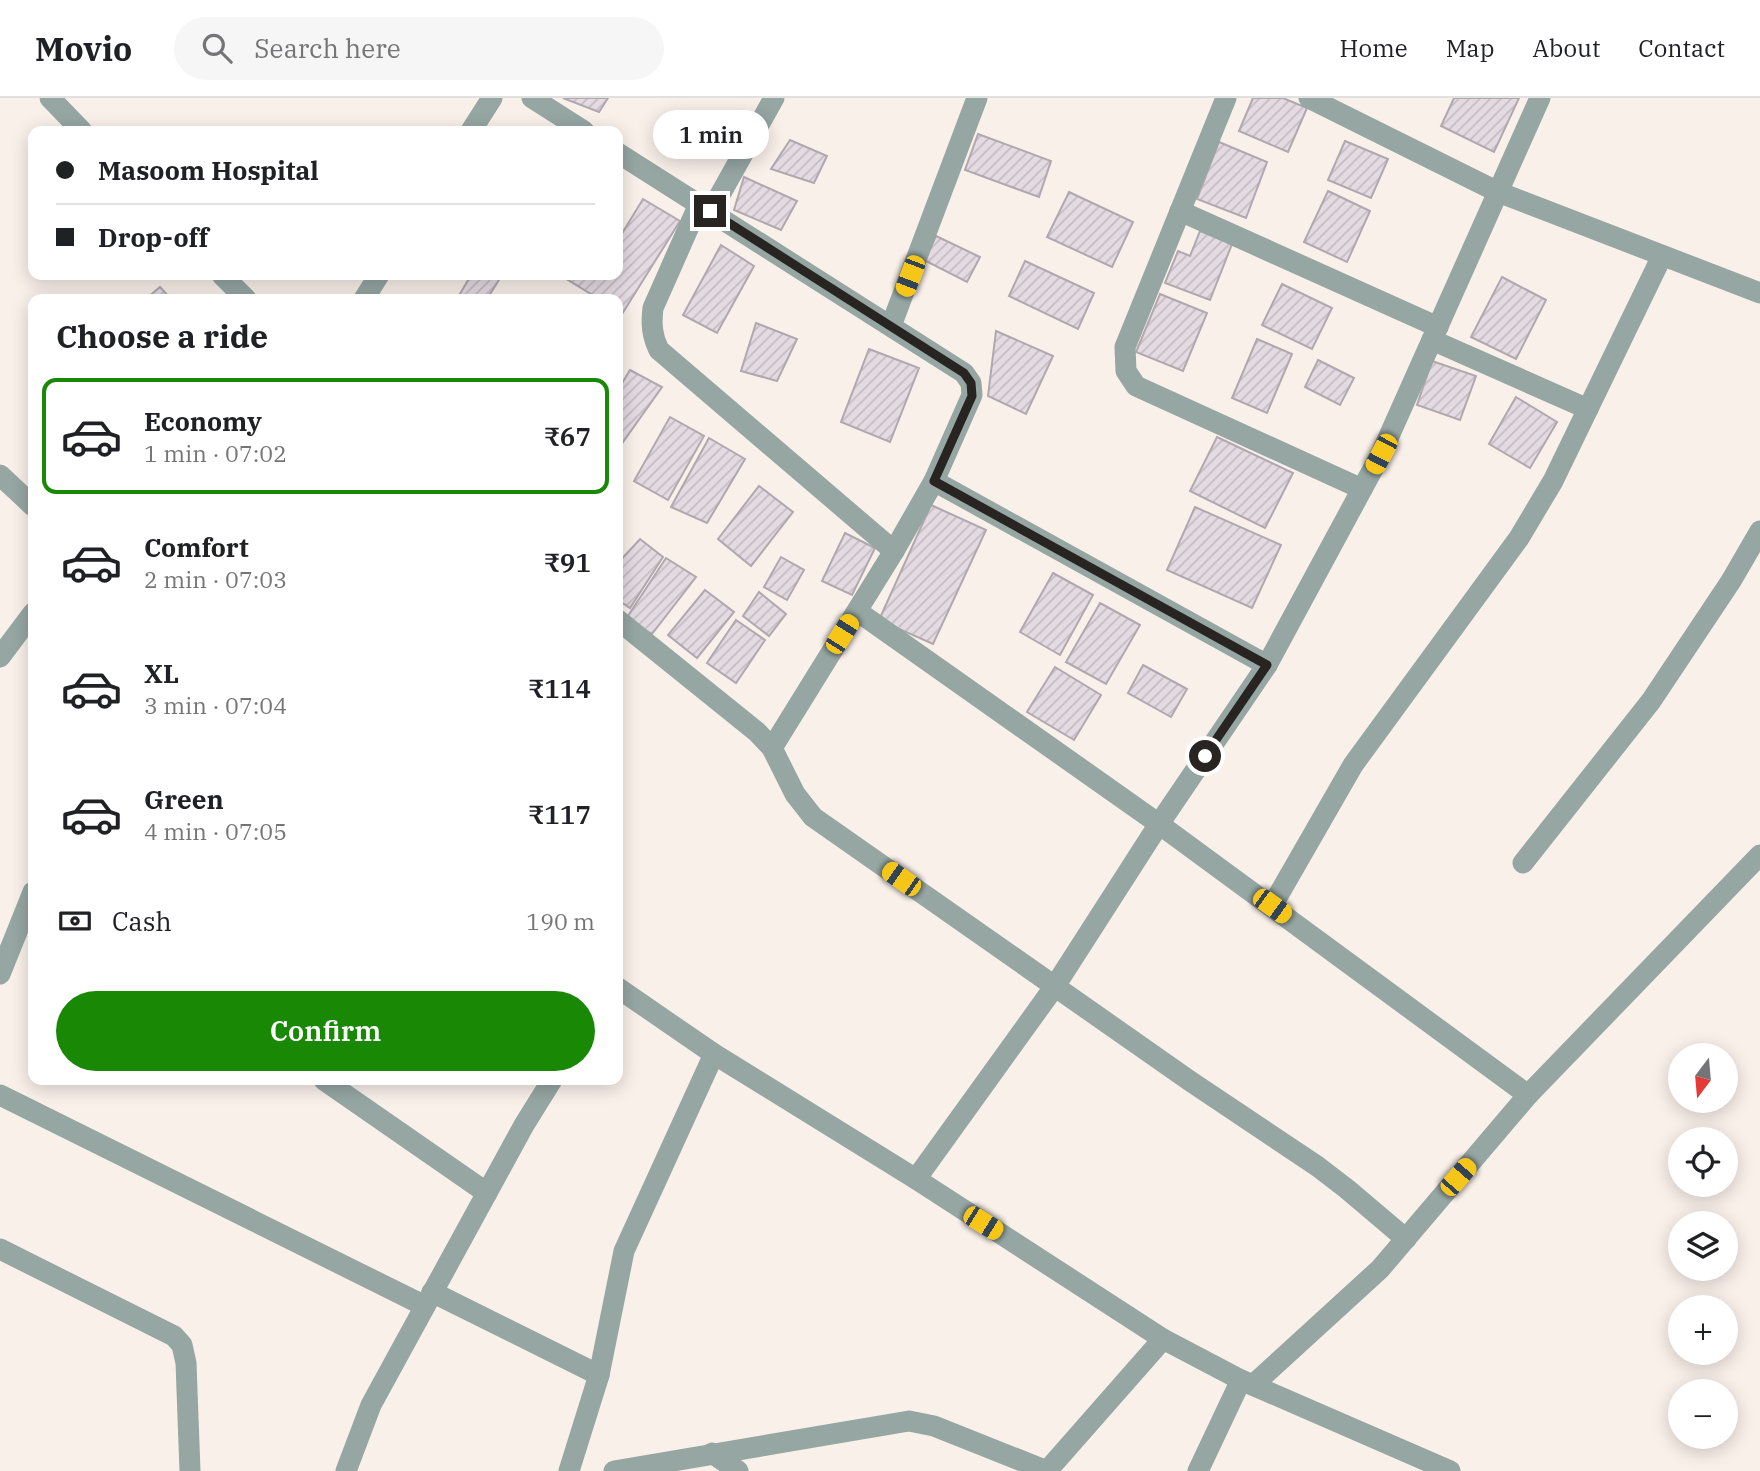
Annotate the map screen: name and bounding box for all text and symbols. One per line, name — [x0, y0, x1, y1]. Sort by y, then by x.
search box — [174, 17, 664, 80]
text: Movio — [35, 27, 132, 70]
icon: search — [198, 29, 236, 67]
text: Search here — [254, 31, 401, 65]
text: Home — [1340, 32, 1408, 64]
text: Map — [1446, 32, 1494, 64]
text: About — [1532, 32, 1600, 64]
text: Contact — [1638, 32, 1725, 64]
callout: 1 min — [652, 109, 768, 158]
text: 1 min — [679, 119, 743, 149]
text: Masoom Hospital — [98, 153, 319, 187]
route end — [694, 195, 726, 227]
text: Drop-off — [98, 220, 209, 254]
car — [893, 253, 928, 299]
text: Choose a ride — [56, 315, 268, 357]
text: Economy — [144, 404, 262, 438]
icon: car — [60, 405, 123, 468]
text: ₹67 — [543, 419, 591, 453]
car — [1362, 431, 1401, 477]
text: 1 min · 07:02 — [144, 438, 287, 468]
text: Comfort — [144, 530, 249, 564]
icon: car — [60, 531, 123, 594]
text: ₹91 — [543, 545, 591, 579]
text: 2 min · 07:03 — [144, 564, 287, 594]
car — [822, 611, 863, 657]
text: XL — [144, 656, 179, 690]
icon: car — [60, 657, 123, 720]
text: ₹114 — [528, 671, 591, 705]
text: 3 min · 07:04 — [144, 690, 287, 720]
route start — [1189, 740, 1221, 772]
text: Green — [144, 782, 224, 816]
icon: car — [60, 783, 123, 846]
text: ₹117 — [528, 797, 591, 831]
text: 4 min · 07:05 — [144, 816, 287, 846]
car — [878, 858, 925, 900]
car — [1249, 885, 1296, 927]
icon: cash — [56, 902, 94, 940]
text: Cash — [112, 904, 172, 938]
text: 190 m — [526, 906, 595, 936]
button: Confirm — [56, 991, 595, 1071]
north arrow — [1668, 1043, 1738, 1113]
map controls — [1668, 1043, 1738, 1449]
button: locate — [1668, 1127, 1738, 1197]
car — [1437, 1154, 1480, 1200]
car — [960, 1203, 1007, 1243]
button: layers — [1668, 1211, 1738, 1281]
button: + — [1668, 1295, 1738, 1365]
button: − — [1668, 1379, 1738, 1449]

